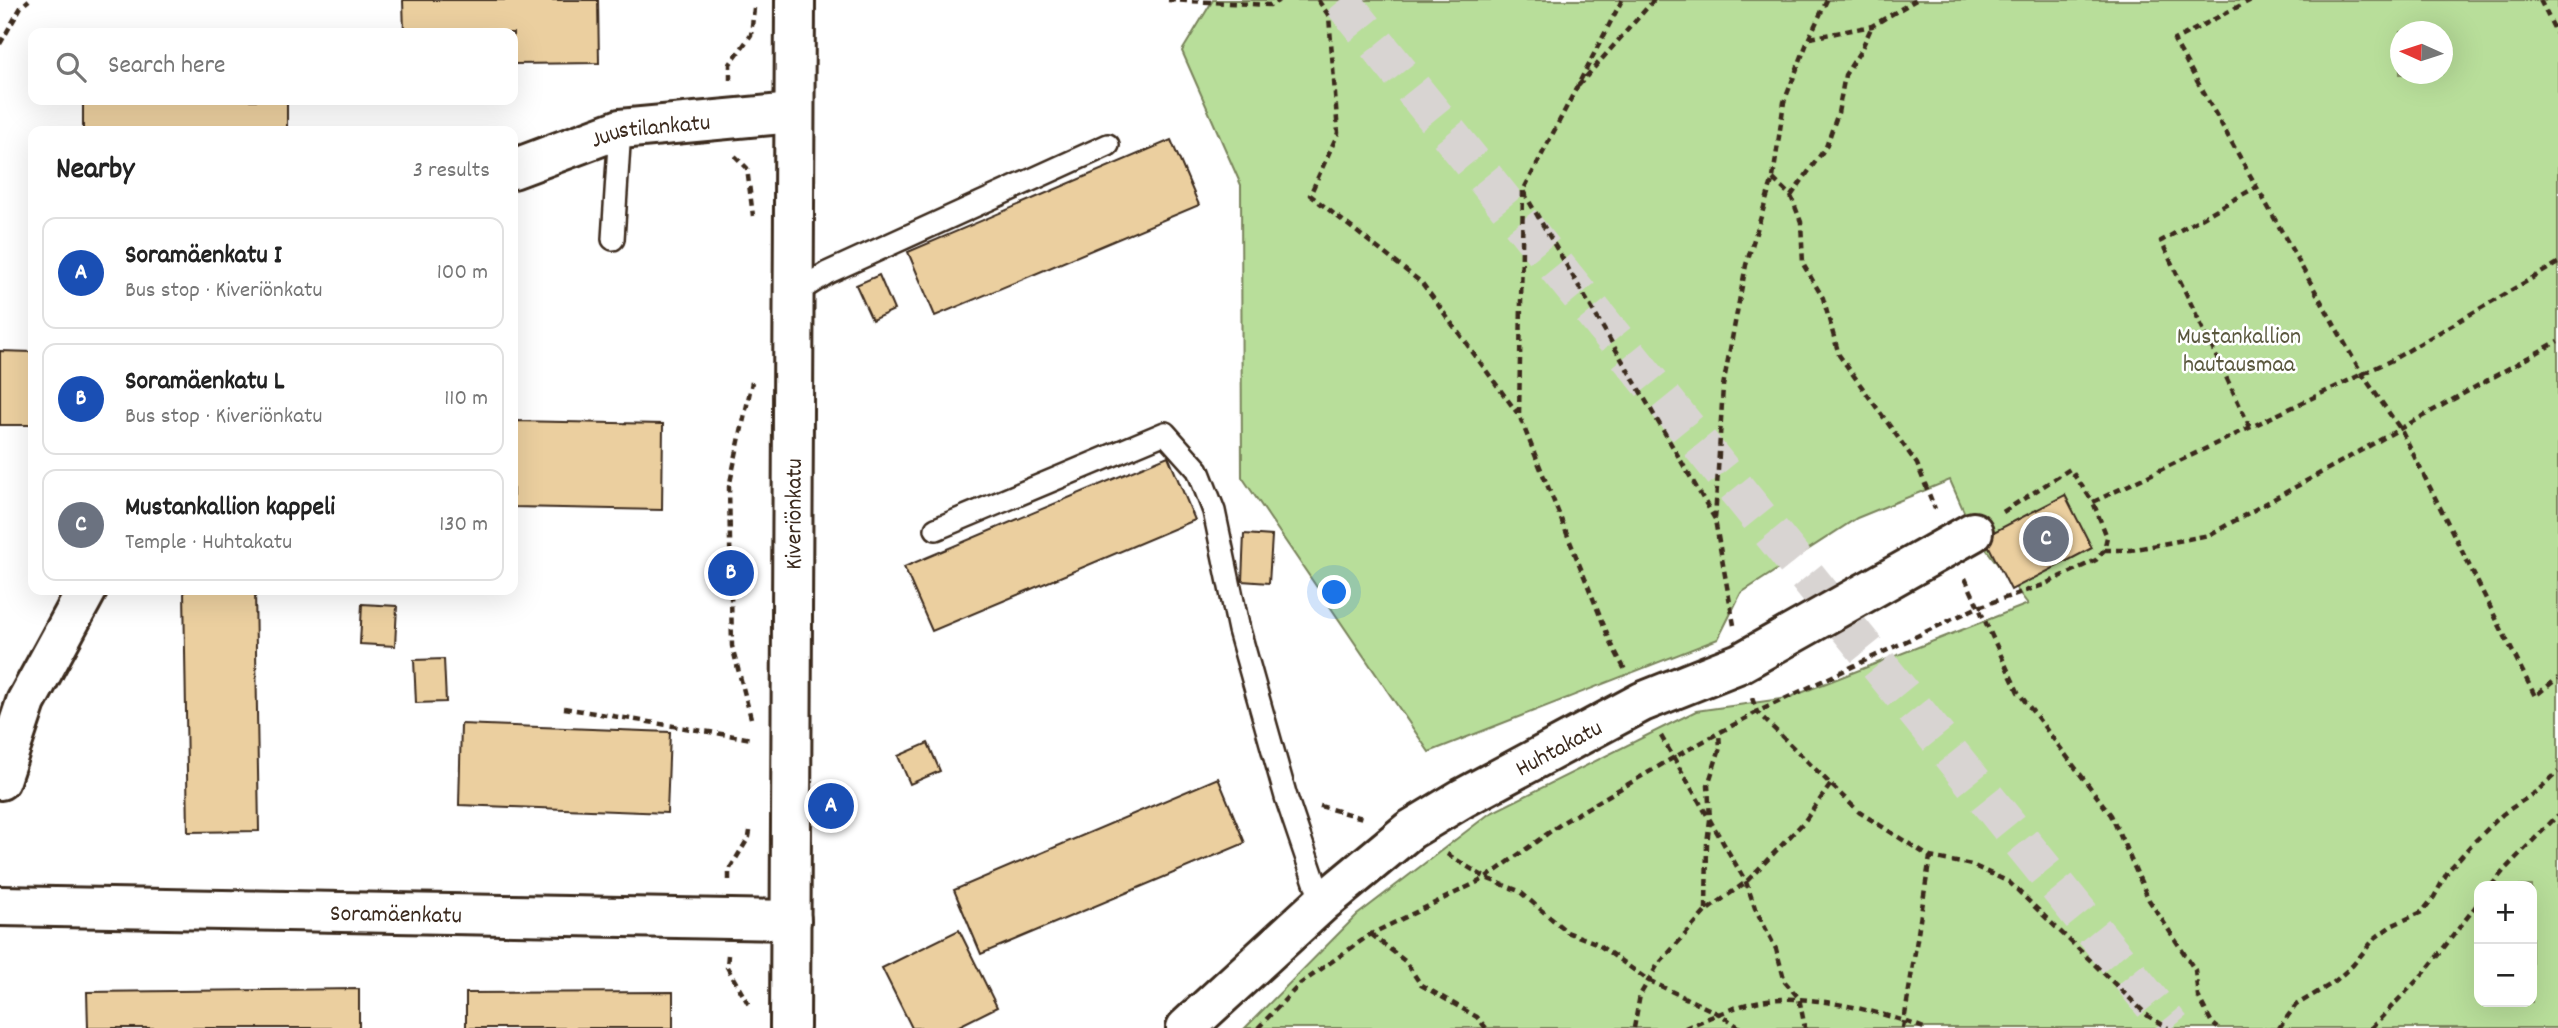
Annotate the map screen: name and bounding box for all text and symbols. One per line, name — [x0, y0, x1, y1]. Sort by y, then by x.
north arrow — [2390, 21, 2453, 84]
search box — [28, 28, 518, 105]
icon: search — [52, 48, 90, 86]
text: Search here — [108, 48, 226, 85]
street label: Juustilankatu — [586, 107, 712, 159]
text: Nearby — [56, 150, 134, 193]
text: 3 results — [413, 155, 490, 188]
text: Soramäenkatu I — [125, 238, 282, 275]
text: A — [75, 257, 87, 290]
text: 100 m — [437, 257, 488, 290]
text: Bus stop · Kiveriönkatu — [125, 275, 322, 308]
park label: Mustankallion hautausmaa — [2177, 321, 2301, 383]
text: Soramäenkatu L — [125, 364, 284, 401]
text: B — [76, 383, 86, 416]
text: 110 m — [444, 383, 488, 416]
text: Bus stop · Kiveriönkatu — [125, 401, 322, 434]
street label: Kiveriönkatu — [778, 458, 813, 570]
text: Mustankallion kappeli — [125, 490, 335, 527]
text: C — [75, 509, 87, 542]
text: 130 m — [439, 509, 488, 542]
pin: C — [2023, 513, 2069, 565]
text: Temple · Huhtakatu — [125, 527, 292, 560]
pin: B — [708, 547, 754, 599]
your location — [1317, 575, 1351, 609]
street label: Huhtakatu — [1510, 712, 1609, 787]
pin: A — [808, 780, 854, 832]
map controls — [2474, 881, 2537, 1007]
button: + — [2474, 881, 2537, 944]
street label: Soramäenkatu — [330, 898, 462, 934]
button: − — [2474, 944, 2537, 1007]

